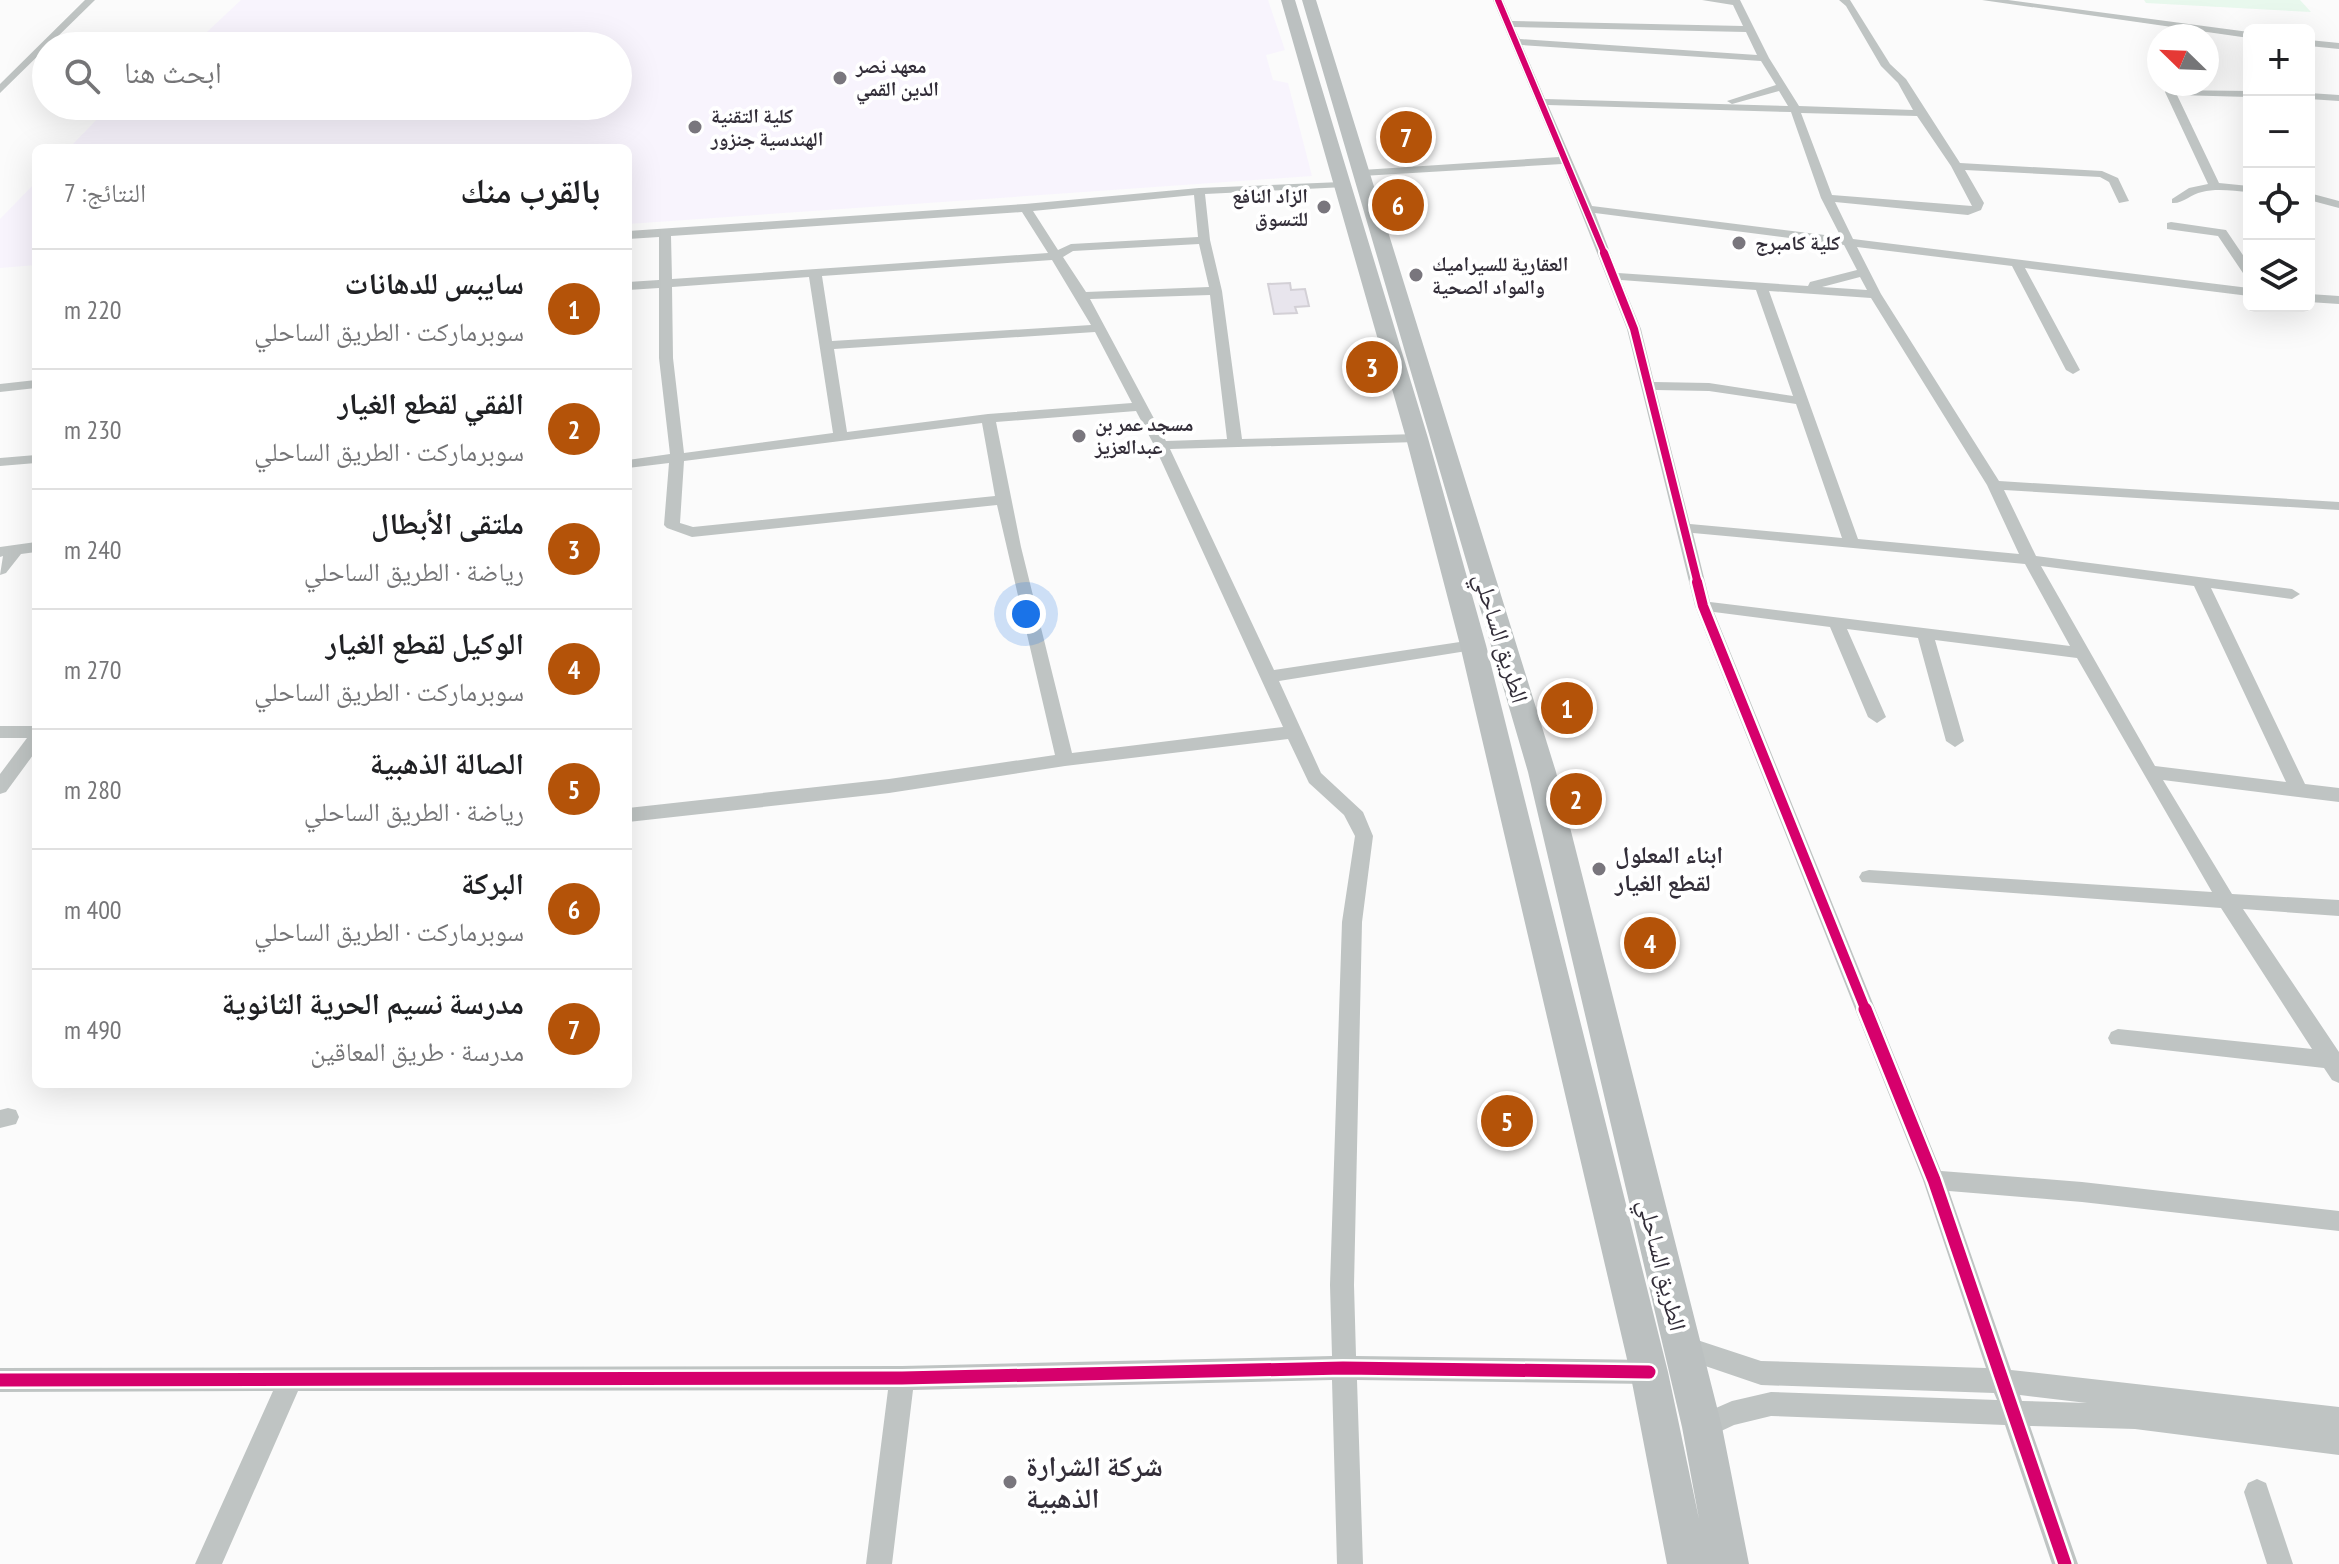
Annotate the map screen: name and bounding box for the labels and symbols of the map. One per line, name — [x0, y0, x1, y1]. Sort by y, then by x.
north arrow — [2147, 24, 2219, 96]
place label: معهد نصر الدين القمي — [855, 53, 939, 105]
marker: معهد نصر الدين القمي — [831, 69, 849, 87]
place label: كلية التقنية الهندسية جنزور — [710, 103, 823, 152]
pin: 7 — [1380, 107, 1432, 167]
marker: كلية التقنية الهندسية جنزور — [686, 118, 704, 136]
pin: 6 — [1372, 175, 1424, 235]
place label: الزاد النافع للتسوق — [1232, 183, 1308, 232]
marker: الزاد النافع للتسوق — [1315, 198, 1333, 216]
place label: كلية كامبرج — [1755, 230, 1840, 256]
marker: كلية كامبرج — [1730, 234, 1748, 252]
place label: العقارية للسيراميك والمواد الصحية — [1432, 251, 1568, 300]
marker: العقارية للسيراميك والمواد الصحية — [1407, 266, 1425, 284]
pin: 3 — [1346, 337, 1398, 397]
place label: مسجد عمر بن عبدالعزيز — [1094, 411, 1193, 460]
marker: مسجد عمر بن عبدالعزيز — [1070, 427, 1088, 445]
street label: الطريق الساحلي — [1463, 569, 1536, 708]
your location — [1006, 594, 1046, 634]
pin: 1 — [1541, 678, 1593, 738]
pin: 2 — [1550, 769, 1602, 829]
place label: ابناء المعلول لقطع الغيار — [1614, 839, 1723, 899]
marker: ابناء المعلول لقطع الغيار — [1590, 860, 1608, 878]
pin: 4 — [1624, 913, 1676, 973]
pin: 5 — [1481, 1091, 1533, 1151]
street label: الطريق الساحلي — [1627, 1196, 1694, 1335]
place label: شركة الشرارة الذهبية — [1026, 1447, 1163, 1516]
marker: شركة الشرارة الذهبية — [1001, 1473, 1019, 1491]

